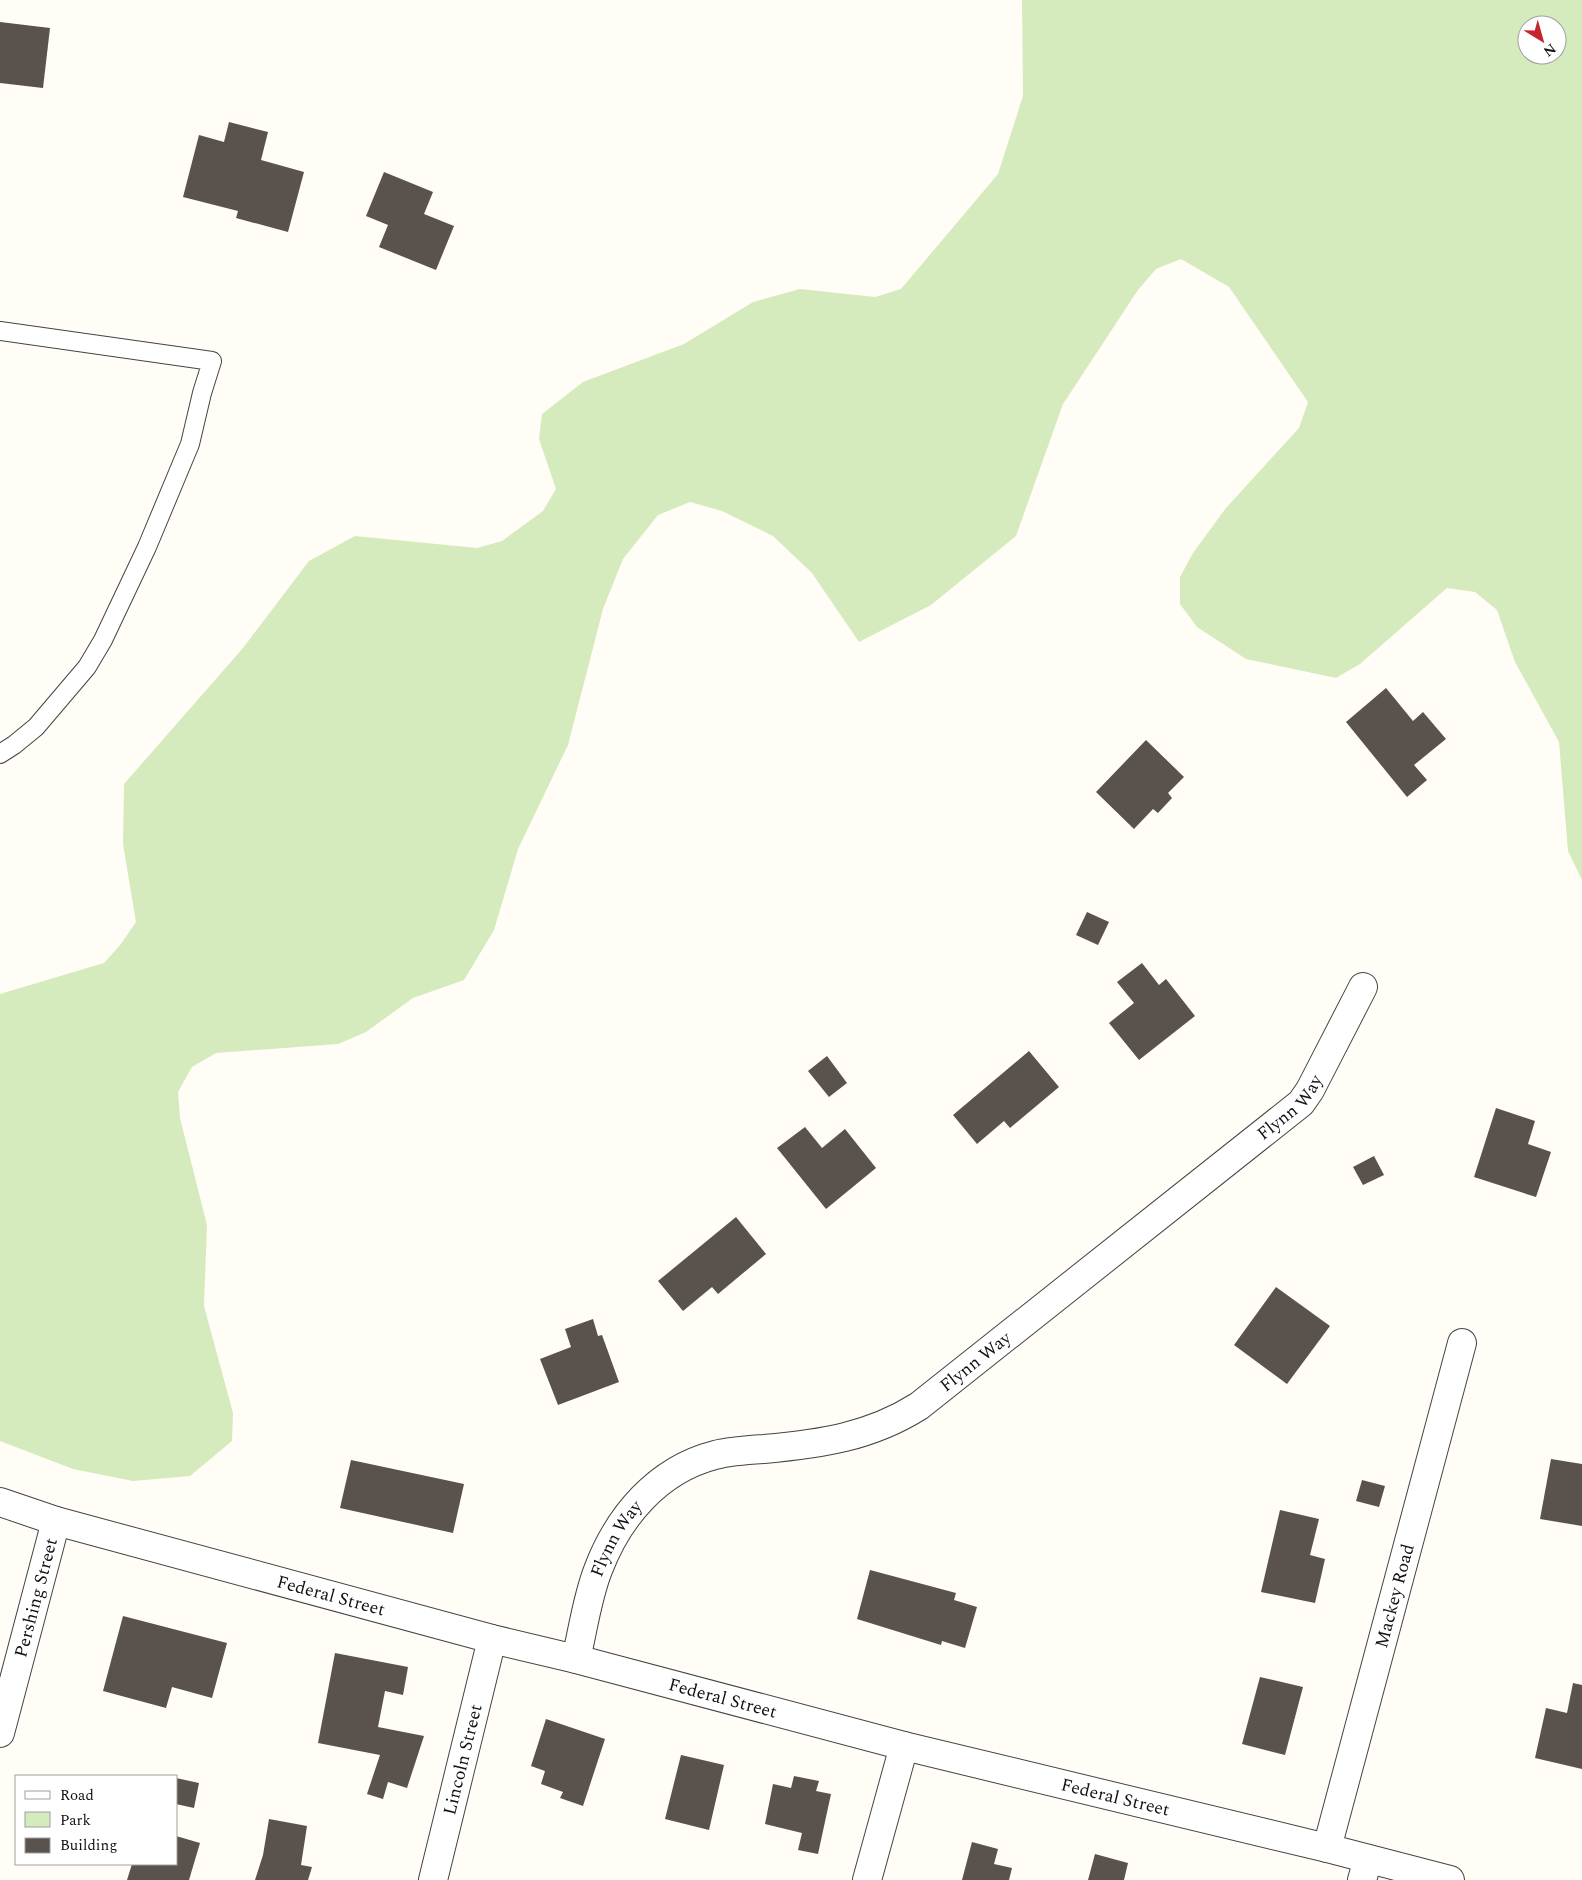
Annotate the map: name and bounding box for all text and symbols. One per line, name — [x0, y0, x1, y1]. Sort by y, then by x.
north arrow — [1517, 15, 1567, 65]
text: N — [1539, 38, 1560, 62]
street label: Flynn Way — [1251, 1069, 1330, 1147]
street label: Flynn Way — [934, 1324, 1018, 1399]
street label: Flynn Way — [584, 1493, 649, 1581]
street label: Pershing Street — [8, 1535, 65, 1661]
street label: Mackey Road — [1368, 1541, 1422, 1651]
street label: Federal Street — [274, 1568, 388, 1623]
street label: Federal Street — [665, 1671, 780, 1726]
street label: Lincoln Street — [436, 1701, 490, 1818]
street label: Federal Street — [1058, 1771, 1172, 1824]
legend — [15, 1775, 178, 1865]
text: Road — [60, 1784, 94, 1807]
text: Park — [60, 1809, 91, 1832]
text: Building — [60, 1834, 117, 1857]

